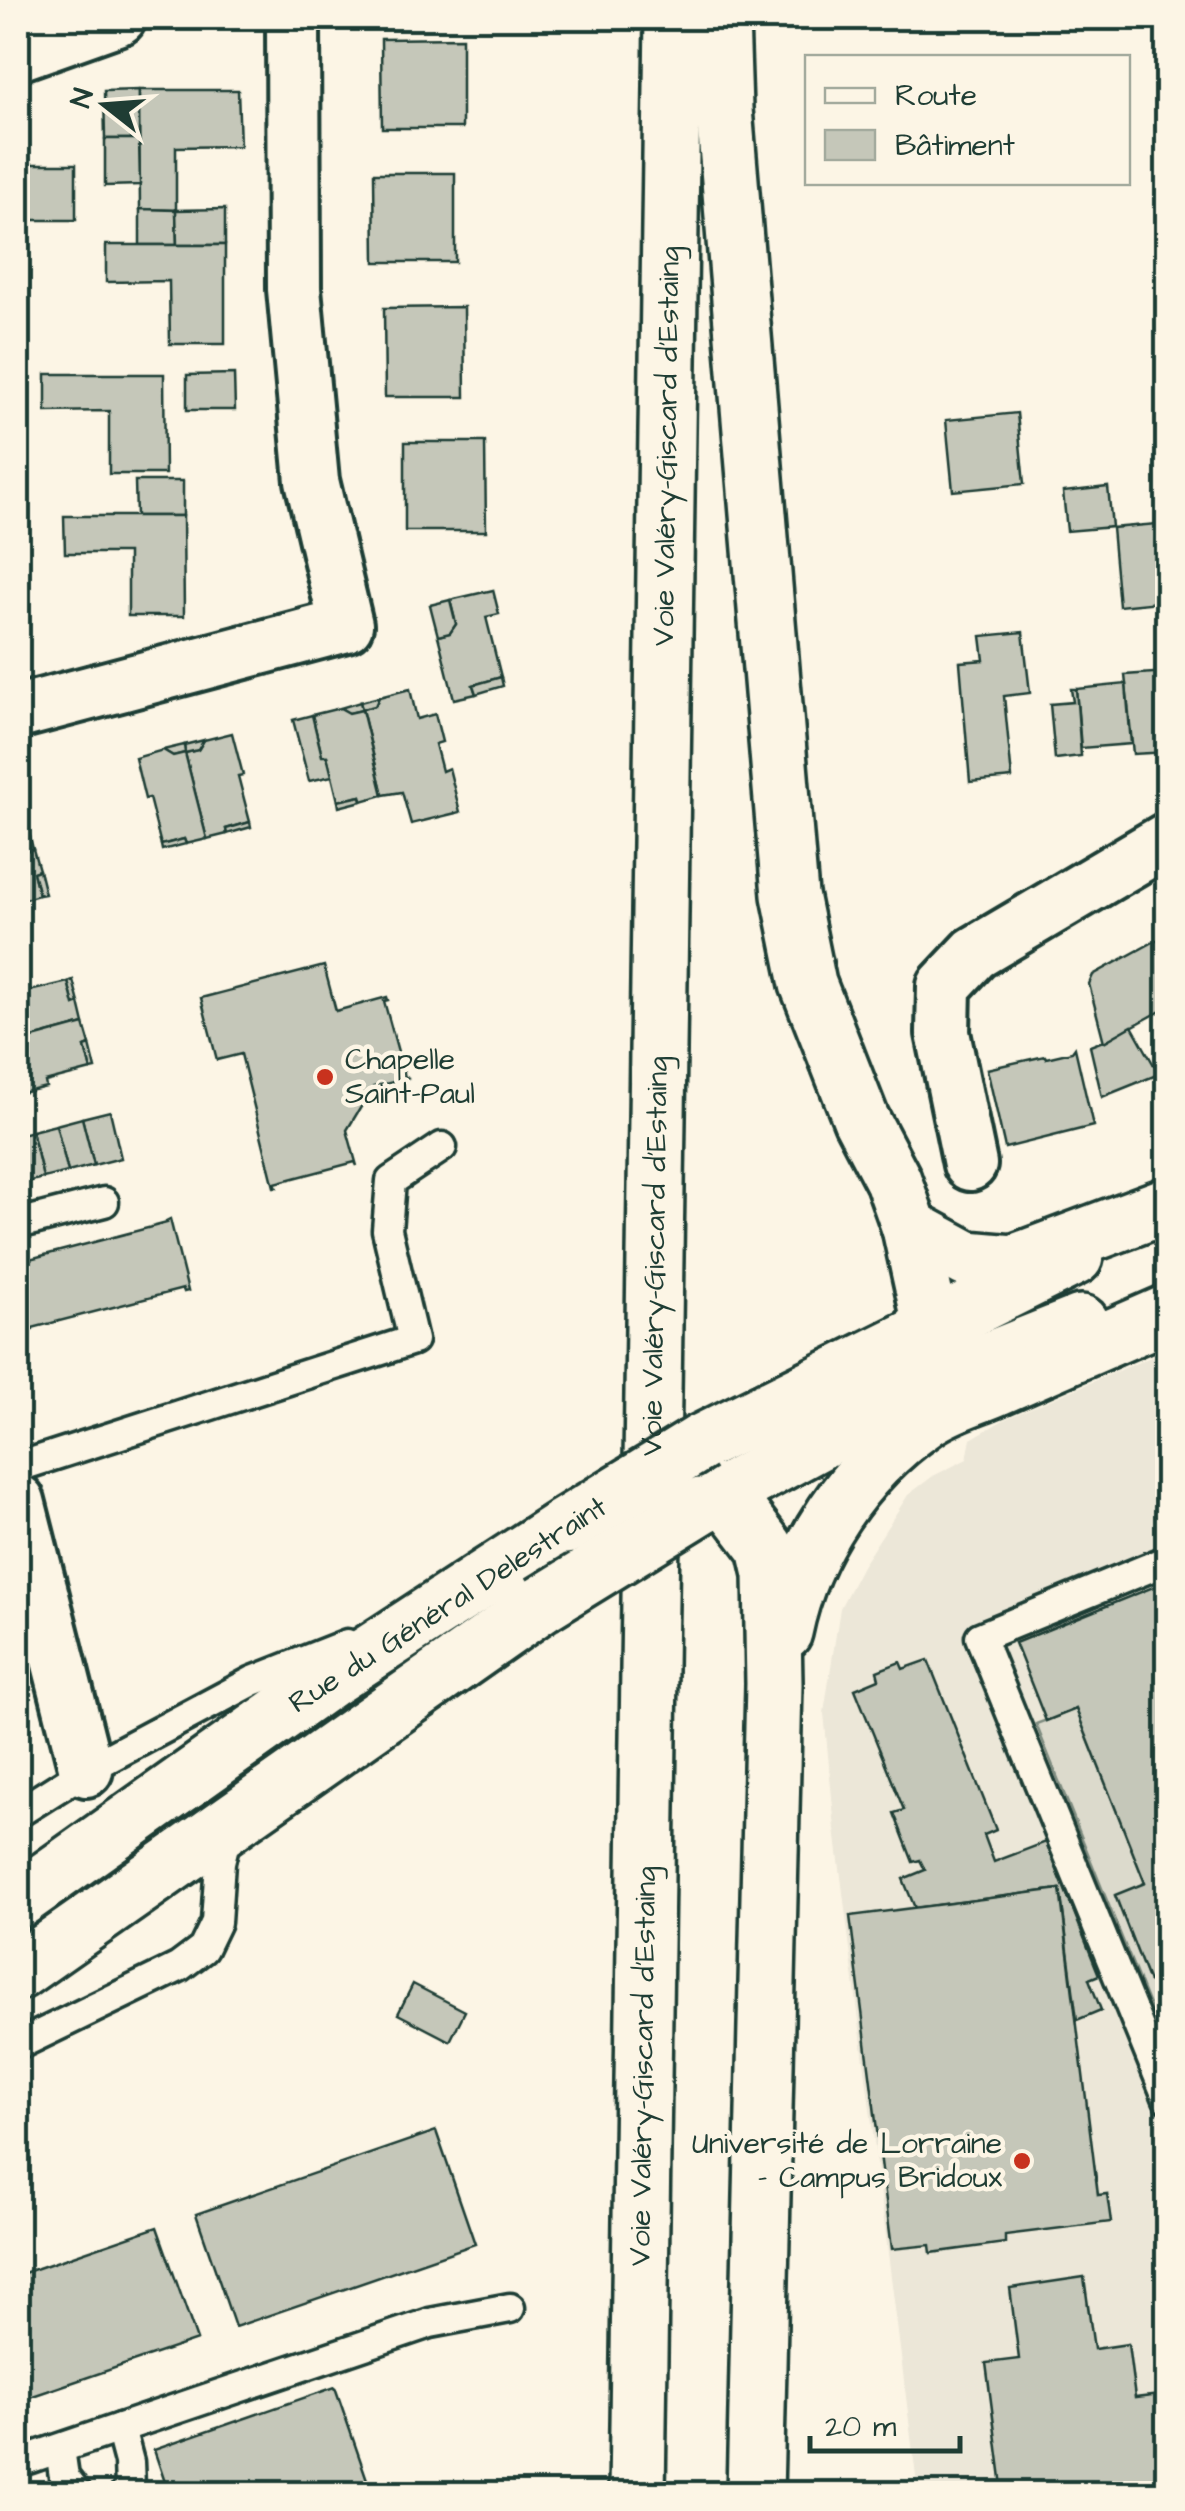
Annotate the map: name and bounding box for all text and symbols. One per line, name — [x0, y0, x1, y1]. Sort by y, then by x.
north arrow — [55, 55, 155, 155]
legend — [805, 55, 1130, 185]
text: Route — [895, 75, 977, 117]
text: N — [61, 84, 104, 112]
text: Bâtiment — [895, 125, 1015, 167]
street label: Voie Valéry-Giscard d'Estaing — [643, 246, 692, 647]
place label: Chapelle Saint-Paul — [345, 1039, 475, 1115]
street label: Voie Valéry-Giscard d'Estaing — [631, 1056, 680, 1456]
marker: Chapelle Saint-Paul — [314, 1066, 336, 1088]
street label: Rue du Général Delestraint — [281, 1486, 615, 1724]
street label: Voie Valéry-Giscard d'Estaing — [619, 1866, 668, 2266]
place label: Université de Lorraine - Campus Bridoux — [692, 2123, 1003, 2199]
marker: Université de Lorraine - Campus Bridoux — [1011, 2150, 1033, 2172]
scale bar — [810, 2391, 960, 2453]
text: 20 m — [825, 2406, 897, 2448]

